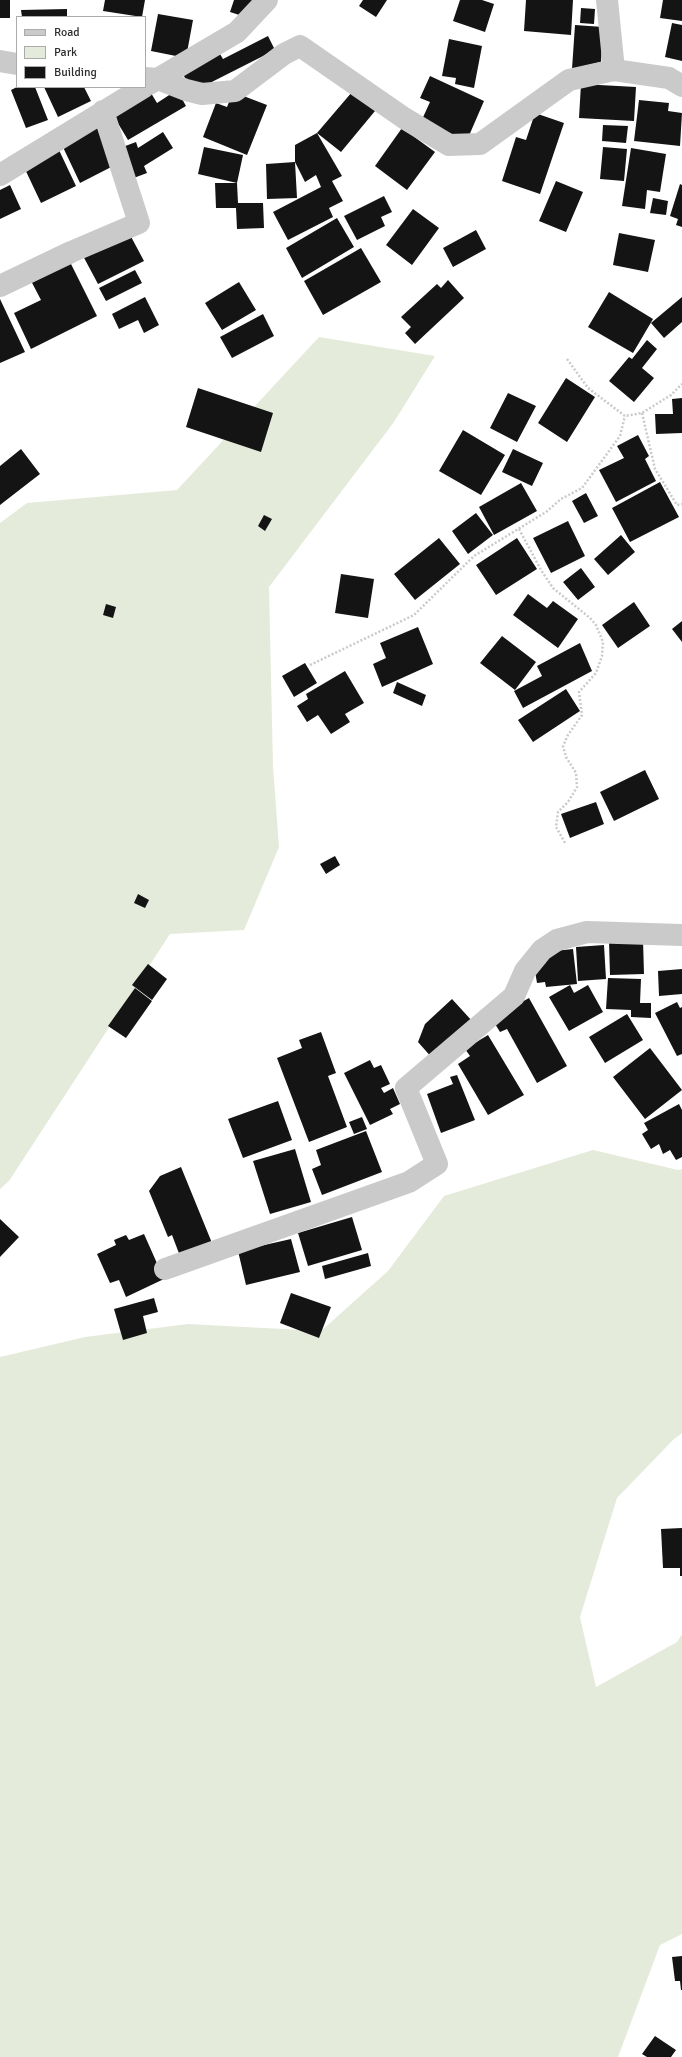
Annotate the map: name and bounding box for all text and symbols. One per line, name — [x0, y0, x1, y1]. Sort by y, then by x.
legend — [16, 16, 146, 88]
text: Road — [54, 25, 80, 40]
text: Park — [54, 45, 77, 60]
text: Building — [54, 65, 97, 80]

